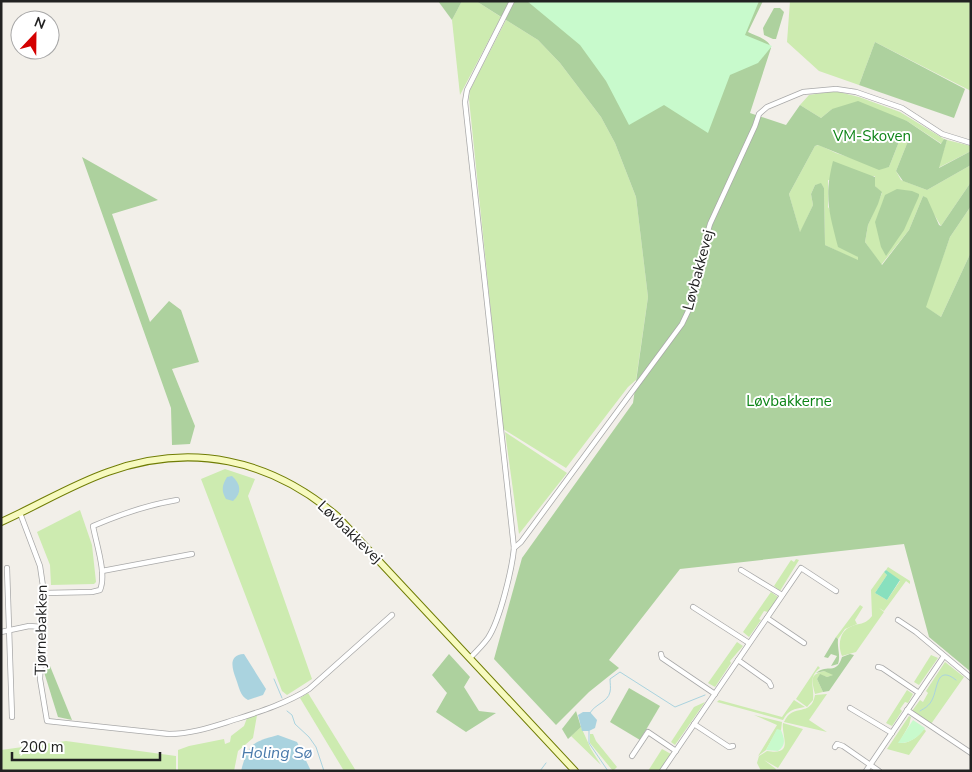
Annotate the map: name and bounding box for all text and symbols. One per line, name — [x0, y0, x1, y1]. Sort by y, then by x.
north arrow — [10, 10, 60, 60]
text: N — [31, 13, 48, 34]
park label: VM-Skoven — [832, 126, 911, 146]
street label: Løvbakkevej — [678, 228, 718, 312]
park label: Løvbakkerne — [746, 391, 832, 411]
street label: Løvbakkevej — [313, 496, 387, 568]
street label: Tjørnebakken — [30, 584, 52, 676]
scale bar — [12, 730, 160, 762]
text: 200 m — [20, 737, 64, 757]
water label: Holing Sø — [242, 742, 313, 764]

